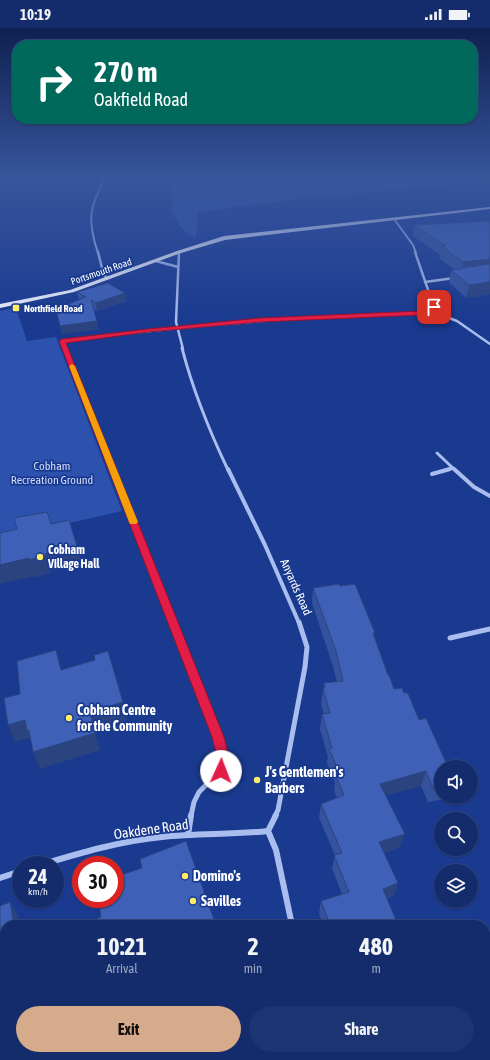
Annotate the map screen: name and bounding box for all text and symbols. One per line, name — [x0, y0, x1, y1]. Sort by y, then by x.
text: 10:19 — [20, 6, 51, 23]
icon: right — [28, 56, 80, 108]
text: 270 m — [94, 56, 157, 88]
text: Oakfield Road — [94, 89, 188, 110]
street label: Portsmouth Road — [69, 256, 133, 287]
pin — [417, 290, 451, 324]
icon: arrive — [423, 296, 445, 318]
marker: Northfield Road — [11, 303, 21, 313]
place label: Northfield Road — [24, 303, 83, 314]
park label: Cobham Recreation Ground — [11, 459, 93, 487]
place label: Cobham Village Hall — [47, 543, 100, 571]
marker: Cobham Village Hall — [35, 552, 45, 562]
street label: Anyards Road — [277, 557, 315, 617]
place label: Cobham Centre for the Community — [76, 702, 172, 734]
marker: Cobham Centre for the Community — [64, 713, 74, 723]
position arrow — [200, 750, 242, 792]
map controls — [434, 760, 478, 908]
button: sound — [434, 760, 478, 804]
place label: J's Gentlemen's Barbers — [264, 764, 343, 796]
marker: J's Gentlemen's Barbers — [252, 775, 262, 785]
button: search — [434, 812, 478, 856]
street label: Oakdene Road — [113, 816, 189, 842]
speed limit sign: 30 — [72, 856, 124, 908]
button: layers — [434, 864, 478, 908]
text: 24 — [29, 865, 47, 888]
place label: Domino's — [193, 868, 241, 884]
marker: Domino's — [180, 871, 190, 881]
text: km/h — [28, 886, 48, 897]
place label: Savilles — [201, 893, 241, 909]
marker: Savilles — [188, 896, 198, 906]
text: 10:21 — [97, 933, 147, 960]
text: 2 — [247, 933, 259, 960]
text: 480 — [359, 933, 393, 960]
text: Arrival — [106, 961, 138, 976]
text: min — [244, 961, 262, 976]
text: m — [371, 961, 381, 976]
button: Exit — [16, 1006, 241, 1052]
button: Share — [249, 1006, 474, 1052]

